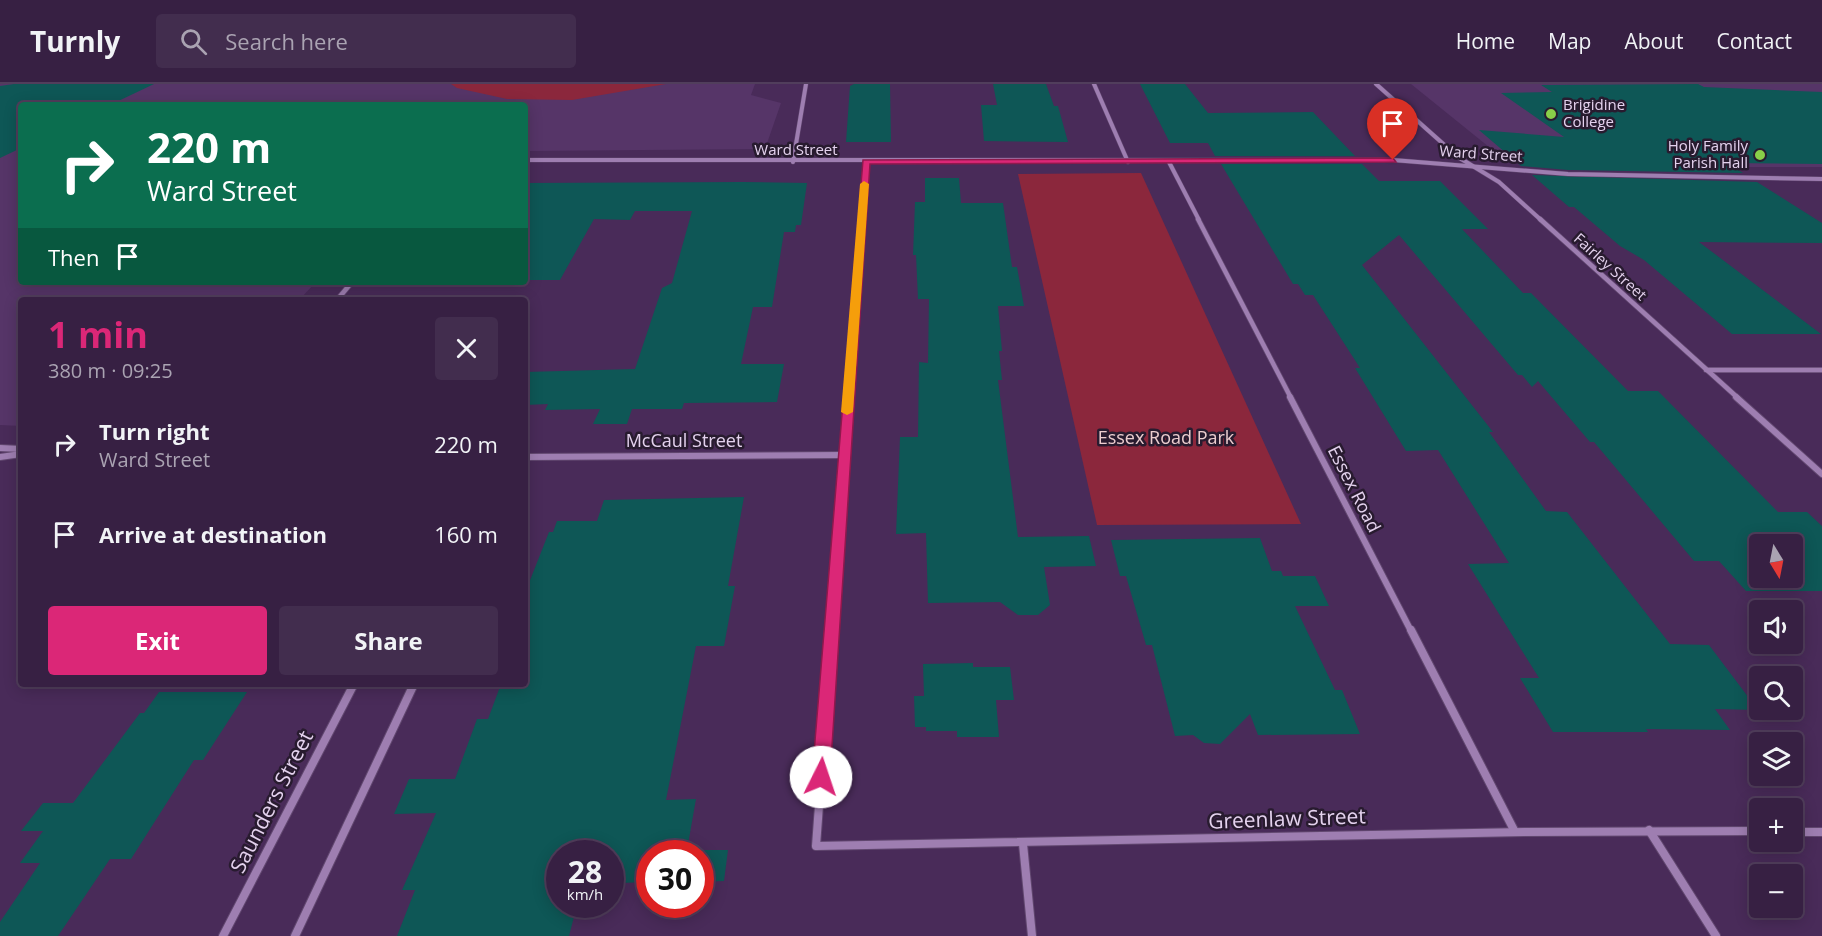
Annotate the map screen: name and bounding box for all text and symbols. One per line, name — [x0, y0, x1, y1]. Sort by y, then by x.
search box — [156, 14, 576, 68]
text: Turnly — [30, 22, 120, 60]
icon: search — [177, 25, 210, 58]
text: Search here — [225, 26, 348, 56]
text: Home — [1456, 27, 1515, 55]
text: Map — [1548, 27, 1591, 55]
text: About — [1624, 27, 1684, 55]
text: Contact — [1717, 27, 1792, 55]
place label: Brigidine College — [1563, 94, 1625, 131]
pin — [1367, 98, 1418, 160]
icon: arrive — [1376, 107, 1409, 140]
marker: Brigidine College — [1544, 107, 1558, 121]
text: 220 m — [147, 118, 271, 175]
icon: right — [48, 126, 126, 204]
place label: Holy Family Parish Hall — [1668, 135, 1748, 172]
street label: Ward Street — [754, 139, 838, 159]
street label: Ward Street — [1439, 140, 1523, 166]
marker: Holy Family Parish Hall — [1753, 148, 1767, 162]
text: Ward Street — [147, 172, 297, 209]
street label: Fairley Street — [1570, 228, 1651, 304]
icon: arrive — [111, 240, 144, 273]
text: Then — [48, 242, 99, 272]
text: 1 min — [48, 310, 148, 359]
button: close — [435, 317, 498, 380]
text: 380 m · 09:25 — [48, 357, 173, 384]
text: Turn right — [99, 416, 210, 446]
park label: Essex Road Park — [1098, 425, 1235, 449]
icon: right — [48, 428, 81, 461]
street label: McCaul Street — [626, 428, 742, 452]
text: 220 m — [434, 429, 498, 459]
street label: Essex Road — [1323, 441, 1387, 536]
text: Ward Street — [99, 446, 210, 473]
icon: arrive — [48, 518, 81, 551]
text: Arrive at destination — [99, 519, 327, 549]
text: 160 m — [434, 519, 498, 549]
north arrow — [1749, 534, 1803, 588]
map controls — [1749, 534, 1803, 918]
button: sound — [1749, 600, 1803, 654]
button: Exit — [48, 606, 267, 675]
button: Share — [279, 606, 498, 675]
button: search — [1749, 666, 1803, 720]
street label: Saunders Street — [223, 726, 319, 878]
button: layers — [1749, 732, 1803, 786]
position arrow — [789, 745, 853, 809]
button: + — [1749, 798, 1803, 852]
street label: Greenlaw Street — [1208, 801, 1366, 835]
speed limit sign: 30 — [636, 840, 714, 918]
text: 28 — [568, 851, 602, 892]
button: − — [1749, 864, 1803, 918]
text: km/h — [567, 884, 603, 904]

